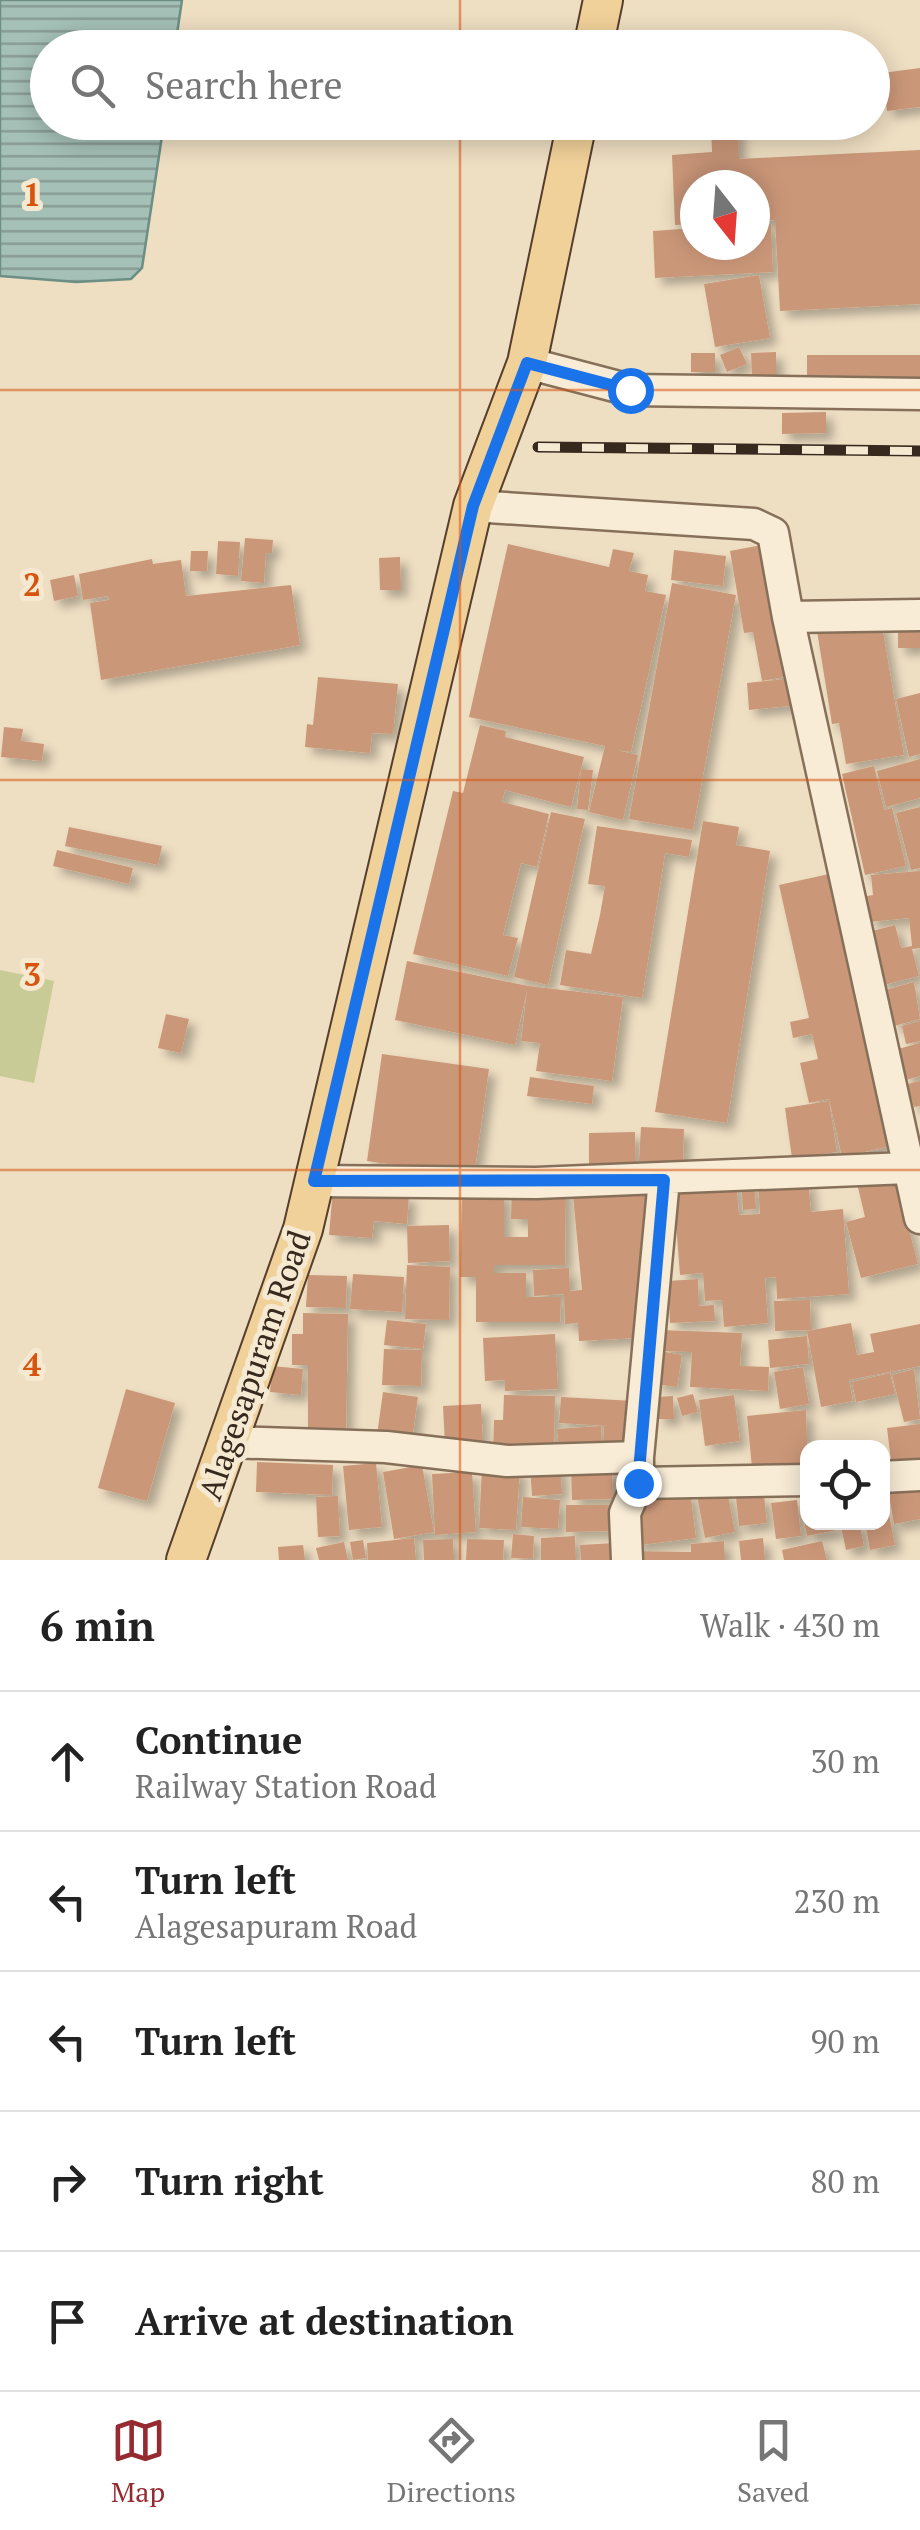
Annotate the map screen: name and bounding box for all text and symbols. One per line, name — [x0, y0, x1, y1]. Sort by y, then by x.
search box — [30, 30, 890, 140]
icon: search — [65, 58, 120, 113]
text: Search here — [145, 60, 343, 110]
north arrow — [680, 170, 770, 260]
text: 1 — [23, 173, 41, 215]
route start — [608, 368, 654, 414]
text: 2 — [23, 563, 41, 605]
text: 3 — [23, 953, 41, 995]
street label: Alagesapuram Road — [188, 1224, 320, 1505]
text: 4 — [23, 1343, 41, 1385]
map controls — [800, 1440, 890, 1530]
button: locate — [800, 1440, 890, 1530]
route end — [616, 1461, 662, 1507]
text: 6 min — [40, 1597, 155, 1653]
text: Walk · 430 m — [700, 1604, 880, 1646]
text: Continue — [135, 1715, 302, 1765]
icon: ahead — [40, 1734, 95, 1789]
text: 30 m — [810, 1740, 880, 1782]
text: Railway Station Road — [135, 1765, 437, 1807]
text: Turn left — [135, 1855, 296, 1905]
icon: left — [40, 1874, 95, 1929]
text: 230 m — [793, 1880, 880, 1922]
text: Alagesapuram Road — [135, 1905, 417, 1947]
icon: left — [40, 2014, 95, 2069]
text: Turn left — [135, 2016, 296, 2066]
text: 90 m — [810, 2020, 880, 2062]
icon: right — [40, 2154, 95, 2209]
text: Turn right — [135, 2156, 324, 2206]
text: 80 m — [810, 2160, 880, 2202]
icon: arrive — [40, 2294, 95, 2349]
text: Arrive at destination — [135, 2296, 514, 2346]
tab: Map — [111, 2413, 166, 2510]
tab: Directions — [387, 2413, 516, 2510]
tab: Saved — [737, 2413, 809, 2510]

